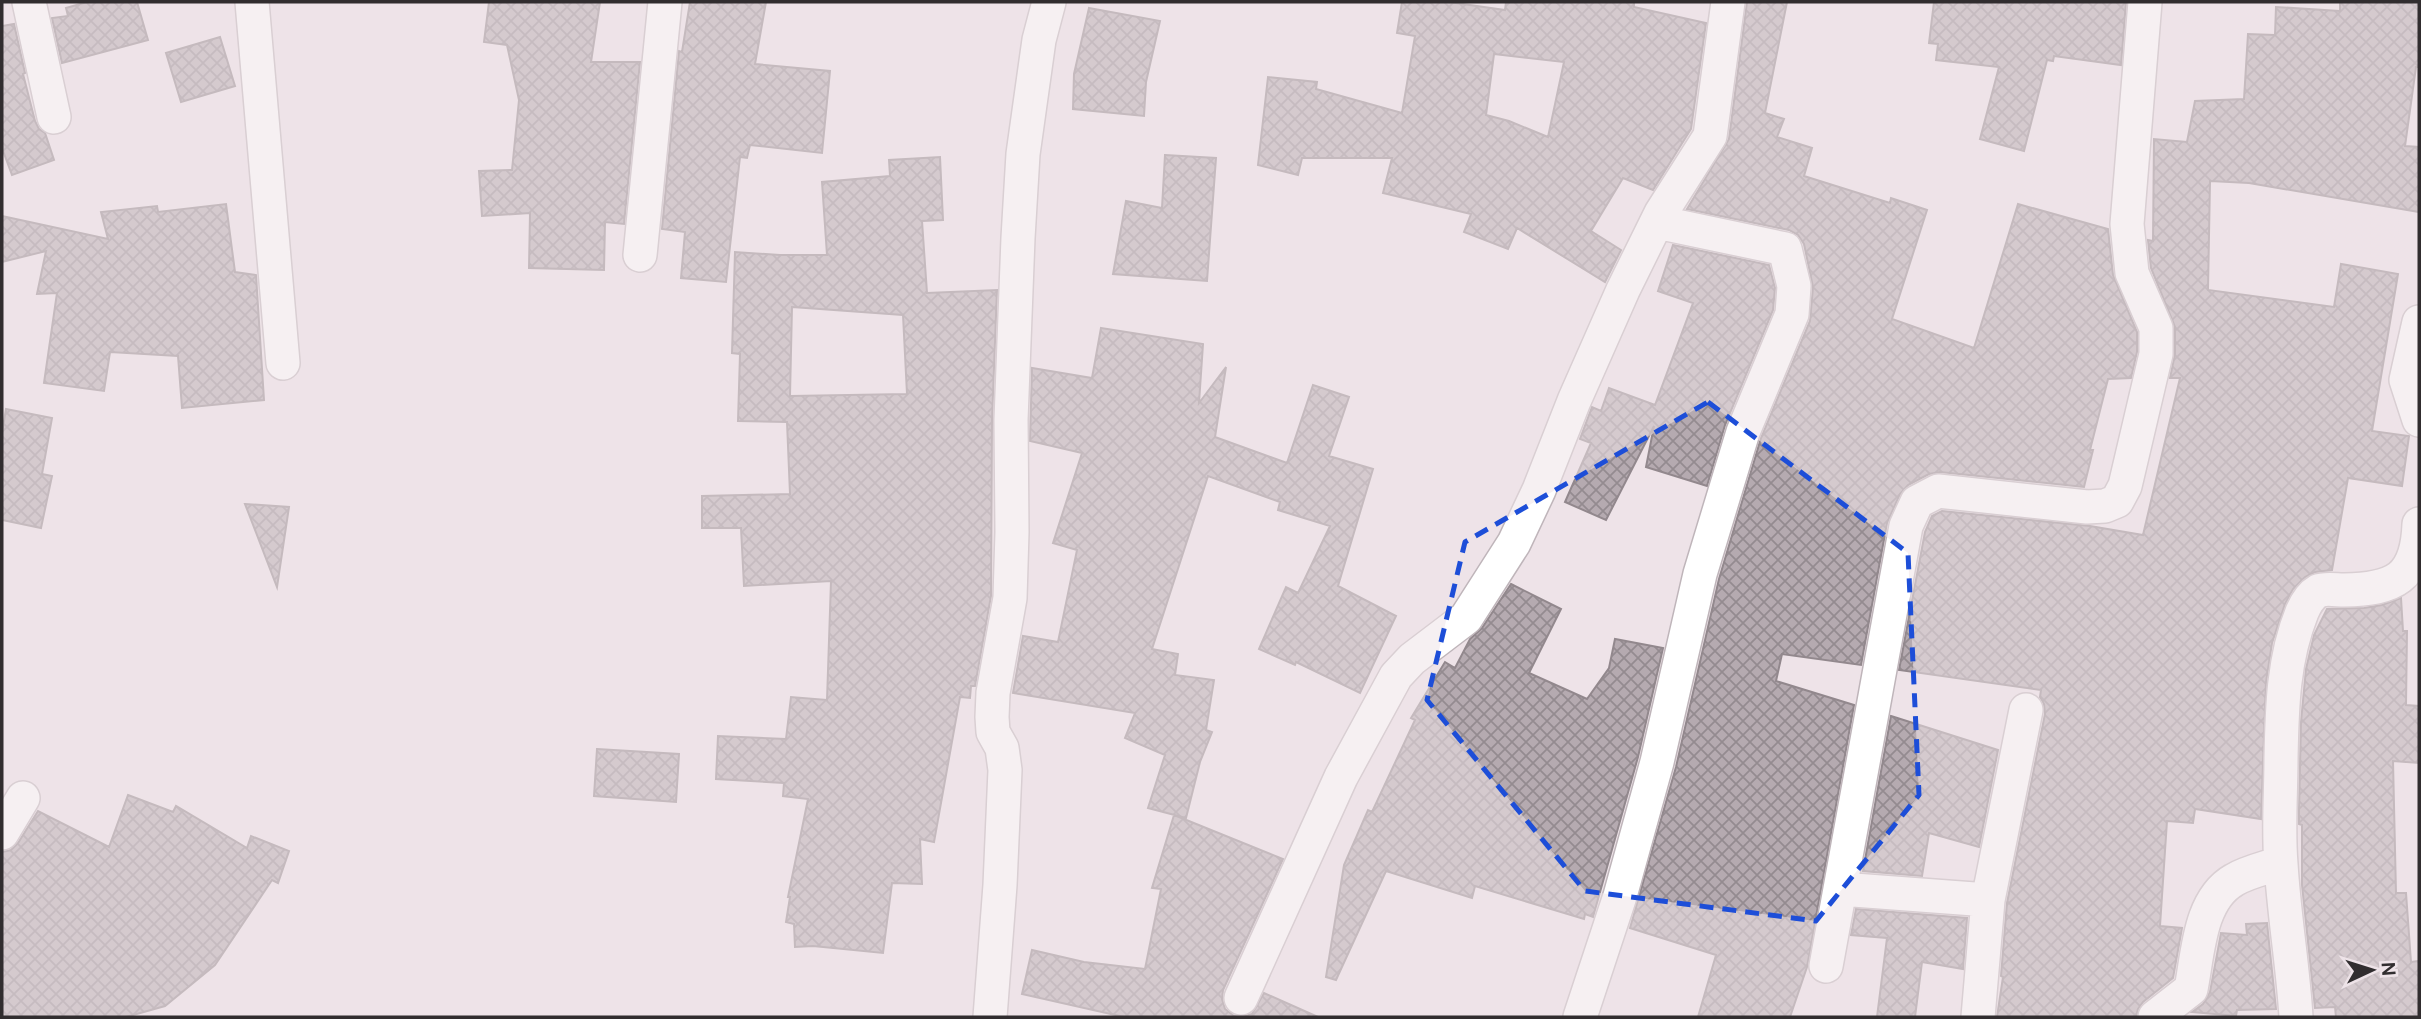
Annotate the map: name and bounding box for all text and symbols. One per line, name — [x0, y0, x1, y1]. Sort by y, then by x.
north arrow — [2337, 935, 2407, 1005]
text: N — [2376, 961, 2401, 977]

